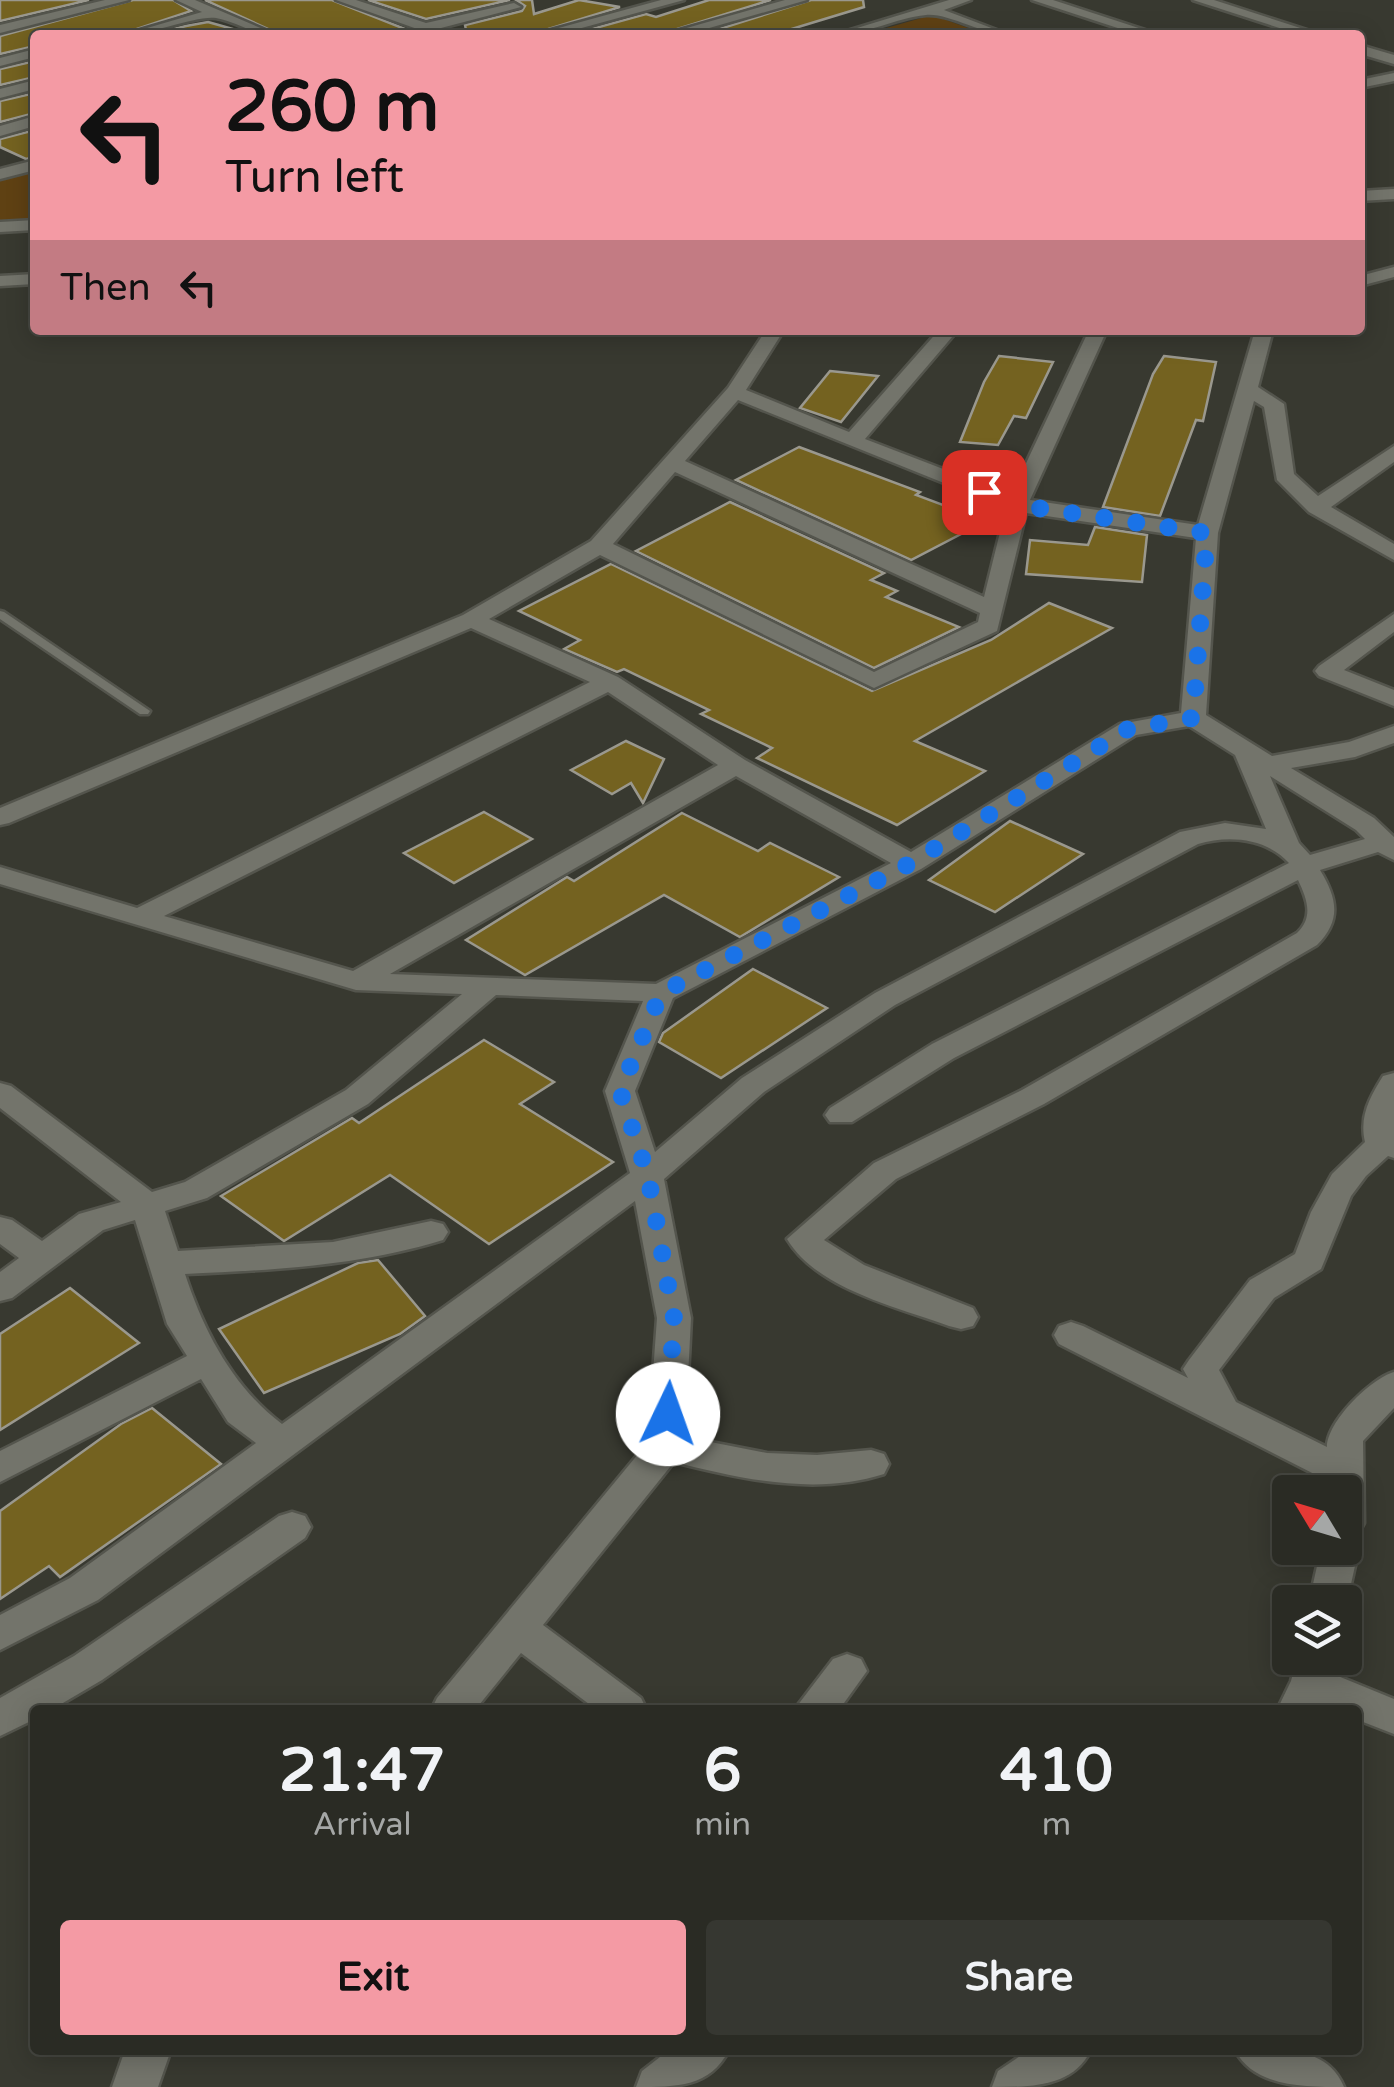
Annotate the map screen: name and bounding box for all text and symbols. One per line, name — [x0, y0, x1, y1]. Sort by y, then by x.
text: 260 m — [225, 66, 439, 150]
icon: left — [60, 70, 190, 200]
text: Turn left — [225, 151, 404, 205]
icon: left — [171, 260, 226, 315]
text: Then — [60, 265, 151, 311]
pin — [942, 450, 1027, 535]
icon: arrive — [957, 465, 1012, 520]
position arrow — [616, 1362, 720, 1466]
north arrow — [1272, 1475, 1362, 1565]
map controls — [1272, 1475, 1362, 1675]
button: layers — [1272, 1585, 1362, 1675]
text: 21:47 — [279, 1735, 445, 1807]
text: 6 — [704, 1735, 741, 1807]
text: 410 — [1000, 1735, 1113, 1807]
text: Arrival — [313, 1806, 412, 1844]
text: min — [694, 1806, 751, 1844]
text: m — [1042, 1806, 1071, 1844]
button: Exit — [60, 1920, 686, 2035]
button: Share — [706, 1920, 1332, 2035]

